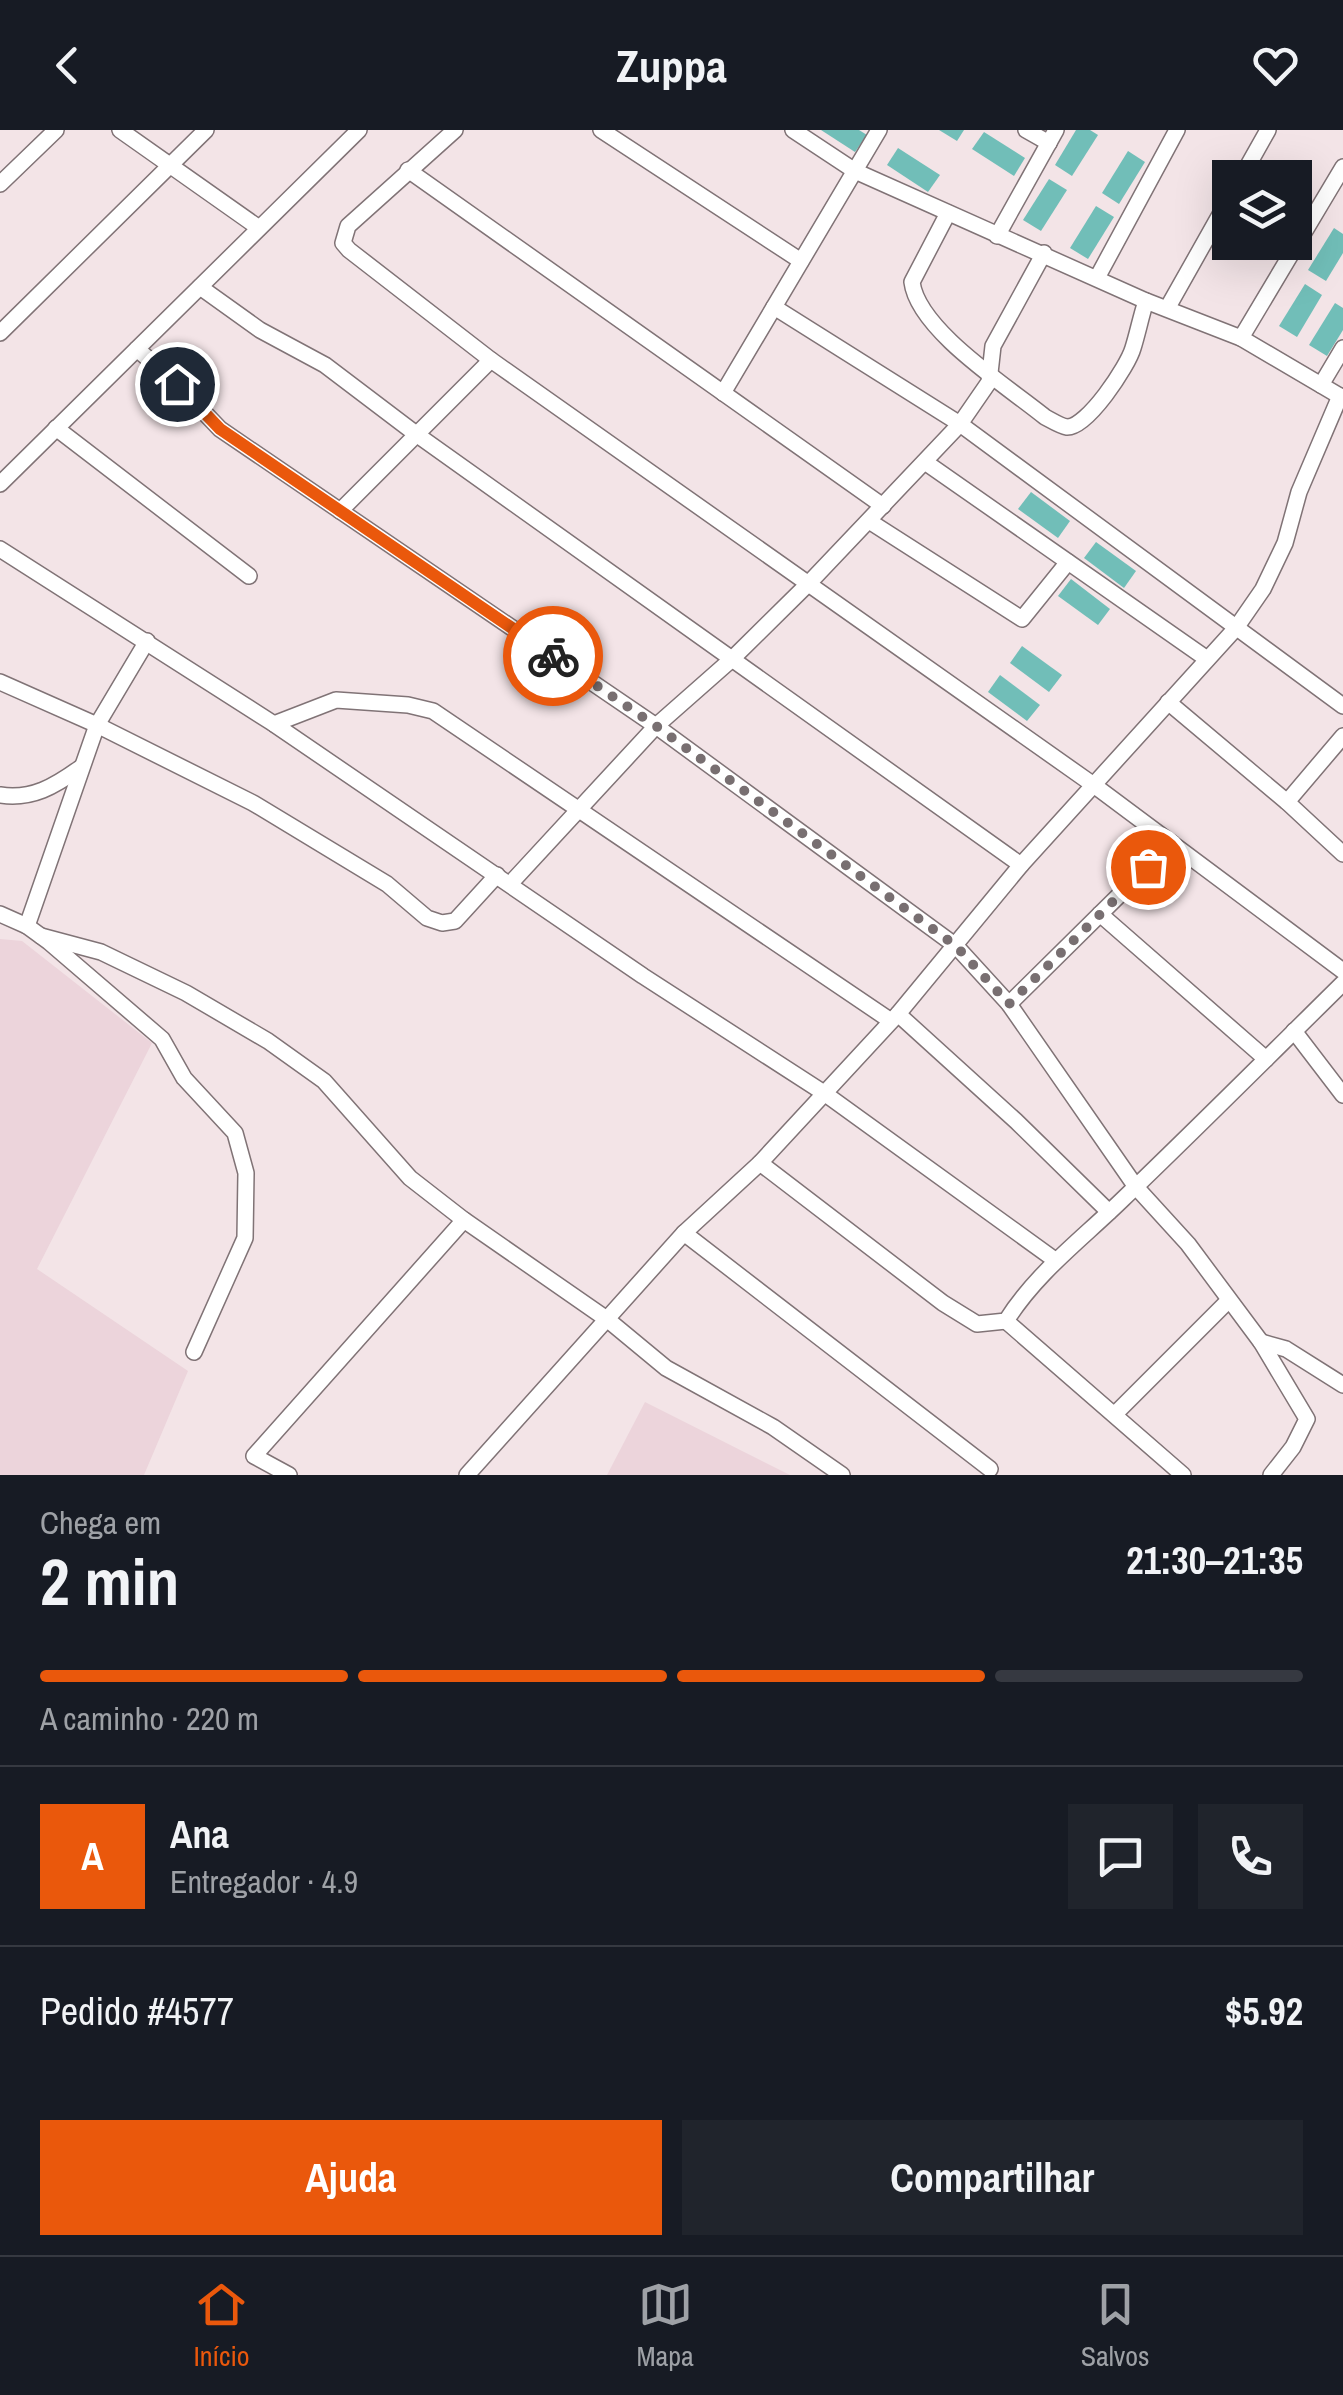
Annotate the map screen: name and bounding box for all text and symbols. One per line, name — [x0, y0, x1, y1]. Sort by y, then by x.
text: Zuppa — [616, 35, 727, 96]
icon: back — [40, 38, 95, 93]
icon: heart — [1248, 38, 1303, 93]
map controls — [1212, 160, 1312, 260]
button: layers — [1212, 160, 1312, 260]
pin — [135, 342, 220, 427]
icon: home — [150, 357, 205, 412]
courier — [503, 606, 603, 706]
icon: bike — [526, 629, 581, 684]
pin — [1106, 825, 1191, 910]
icon: bag — [1121, 840, 1176, 895]
text: Chega em — [40, 1501, 161, 1544]
text: 21:30–21:35 — [1126, 1535, 1303, 1586]
text: 2 min — [40, 1538, 179, 1625]
text: A caminho · 220 m — [40, 1697, 259, 1740]
button: chat — [1068, 1804, 1173, 1909]
button: phone — [1198, 1804, 1303, 1909]
text: Ana — [170, 1809, 229, 1860]
text: A — [81, 1831, 104, 1882]
text: Entregador · 4.9 — [170, 1860, 358, 1903]
text: Pedido #4577 — [40, 1986, 234, 2037]
text: $5.92 — [1225, 1986, 1303, 2037]
button: Ajuda — [40, 2120, 662, 2235]
button: Compartilhar — [682, 2120, 1303, 2235]
tab: Início — [193, 2277, 250, 2375]
tab: Mapa — [636, 2277, 694, 2375]
tab: Salvos — [1081, 2277, 1150, 2375]

